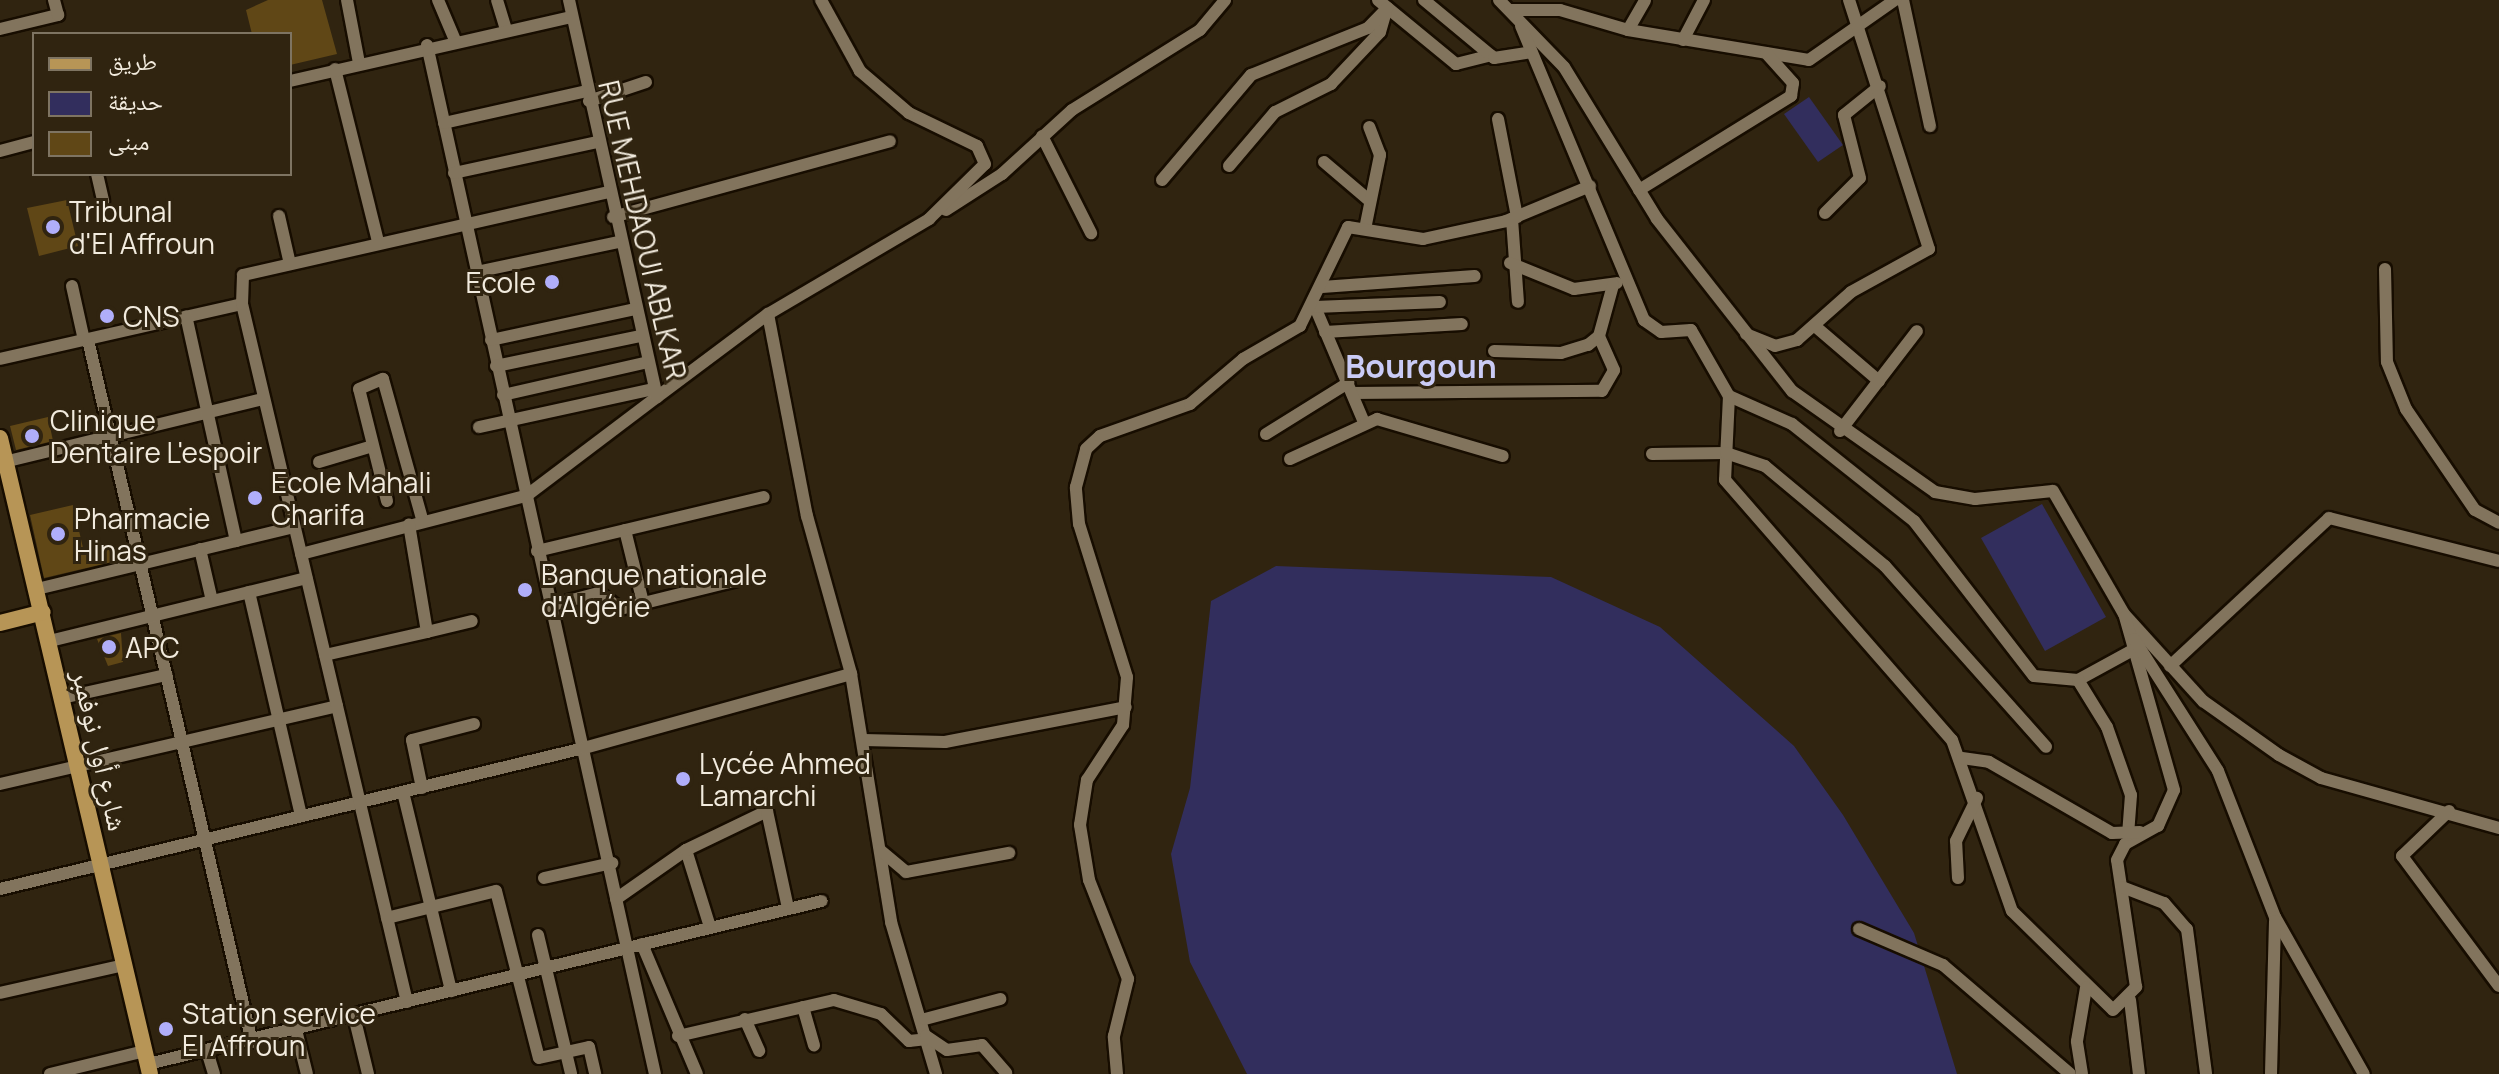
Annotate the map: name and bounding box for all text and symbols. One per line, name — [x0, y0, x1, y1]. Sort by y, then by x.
legend — [32, 32, 292, 176]
text: طريق — [108, 44, 157, 77]
street label: RUE MEHDAOUI ABLKAR — [592, 77, 694, 383]
text: حديقة — [108, 84, 163, 117]
text: مبنى — [108, 124, 149, 157]
place label: Tribunal d'El Affroun — [69, 194, 215, 260]
marker: Tribunal d'El Affroun — [44, 218, 62, 236]
place label: Ecole — [465, 265, 536, 299]
marker: Ecole — [543, 273, 561, 291]
place label: CNS — [123, 299, 179, 333]
marker: CNS — [98, 307, 116, 325]
district label: Bourgoun — [1345, 347, 1497, 385]
place label: Clinique Dentaire L'espoir — [50, 403, 262, 469]
marker: Clinique Dentaire L'espoir — [21, 425, 43, 447]
place label: Ecole Mahali Charifa — [271, 465, 431, 531]
marker: Ecole Mahali Charifa — [246, 489, 264, 507]
place label: Pharmacie Hinas — [74, 501, 210, 567]
marker: Pharmacie Hinas — [49, 525, 67, 543]
place label: Banque nationale d'Algérie — [541, 557, 767, 623]
marker: Banque nationale d'Algérie — [516, 581, 534, 599]
place label: APC — [125, 630, 180, 664]
marker: APC — [100, 638, 118, 656]
street label: شارع أول نوفمبر — [66, 666, 136, 834]
place label: Lycée Ahmed Lamarchi — [699, 746, 871, 812]
marker: Lycée Ahmed Lamarchi — [674, 770, 692, 788]
place label: Station service El Affroun — [182, 996, 376, 1062]
marker: Station service El Affroun — [157, 1020, 175, 1038]

